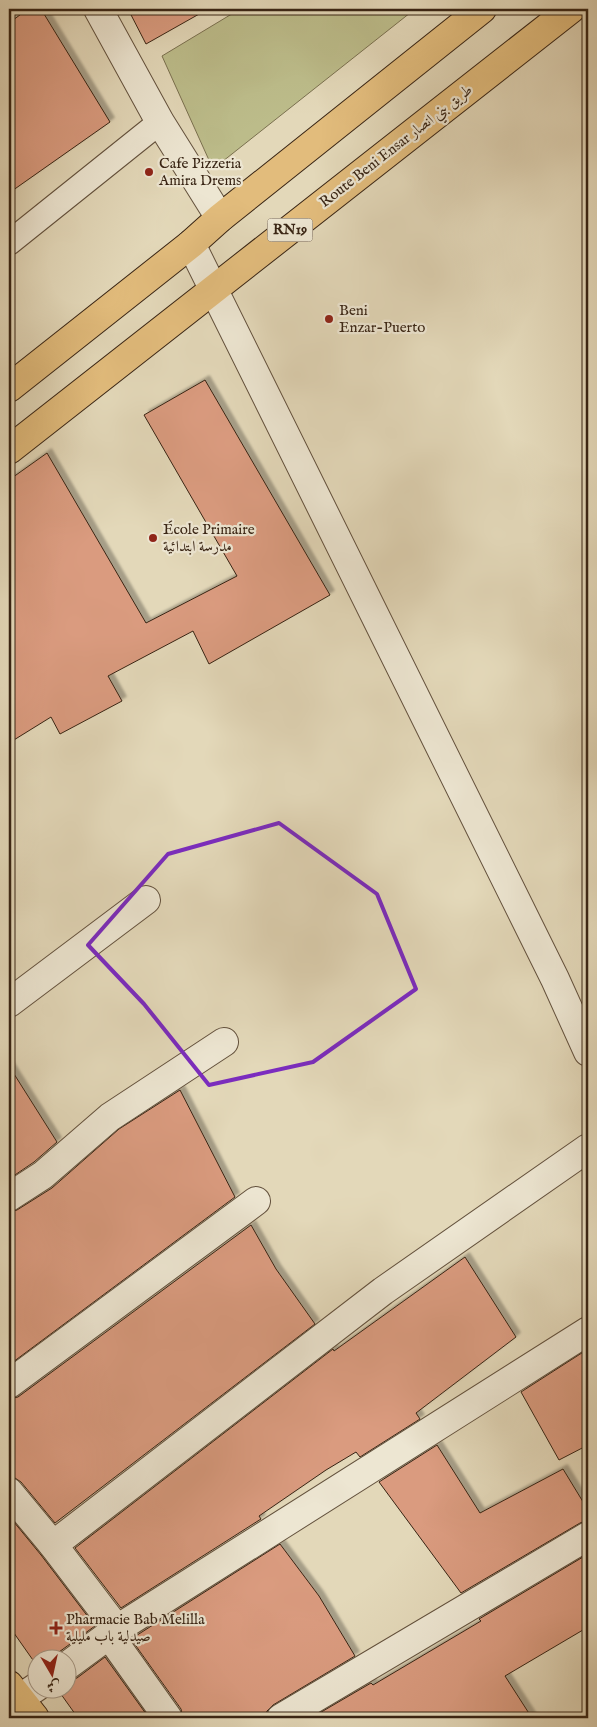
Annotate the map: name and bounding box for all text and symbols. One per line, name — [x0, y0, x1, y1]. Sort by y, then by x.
street label: Route Beni Ensar طريق بني انصار — [316, 80, 479, 215]
place label: Cafe Pizzeria Amira Drems — [158, 154, 242, 190]
marker: Cafe Pizzeria Amira Drems — [143, 166, 155, 178]
road number: RN19 — [268, 218, 312, 242]
place label: Beni Enzar-Puerto — [339, 301, 425, 337]
marker: Beni Enzar-Puerto — [323, 313, 335, 325]
place label: École Primaire مدرسة ابتدائية — [163, 520, 255, 556]
marker: École Primaire مدرسة ابتدائية — [147, 532, 159, 544]
place label: Pharmacie Bab Melilla صيدلية باب مليلية — [66, 1610, 205, 1646]
marker: Pharmacie Bab Melilla صيدلية باب مليلية — [50, 1622, 62, 1634]
north arrow — [28, 1650, 78, 1700]
text: ش — [46, 1676, 62, 1696]

